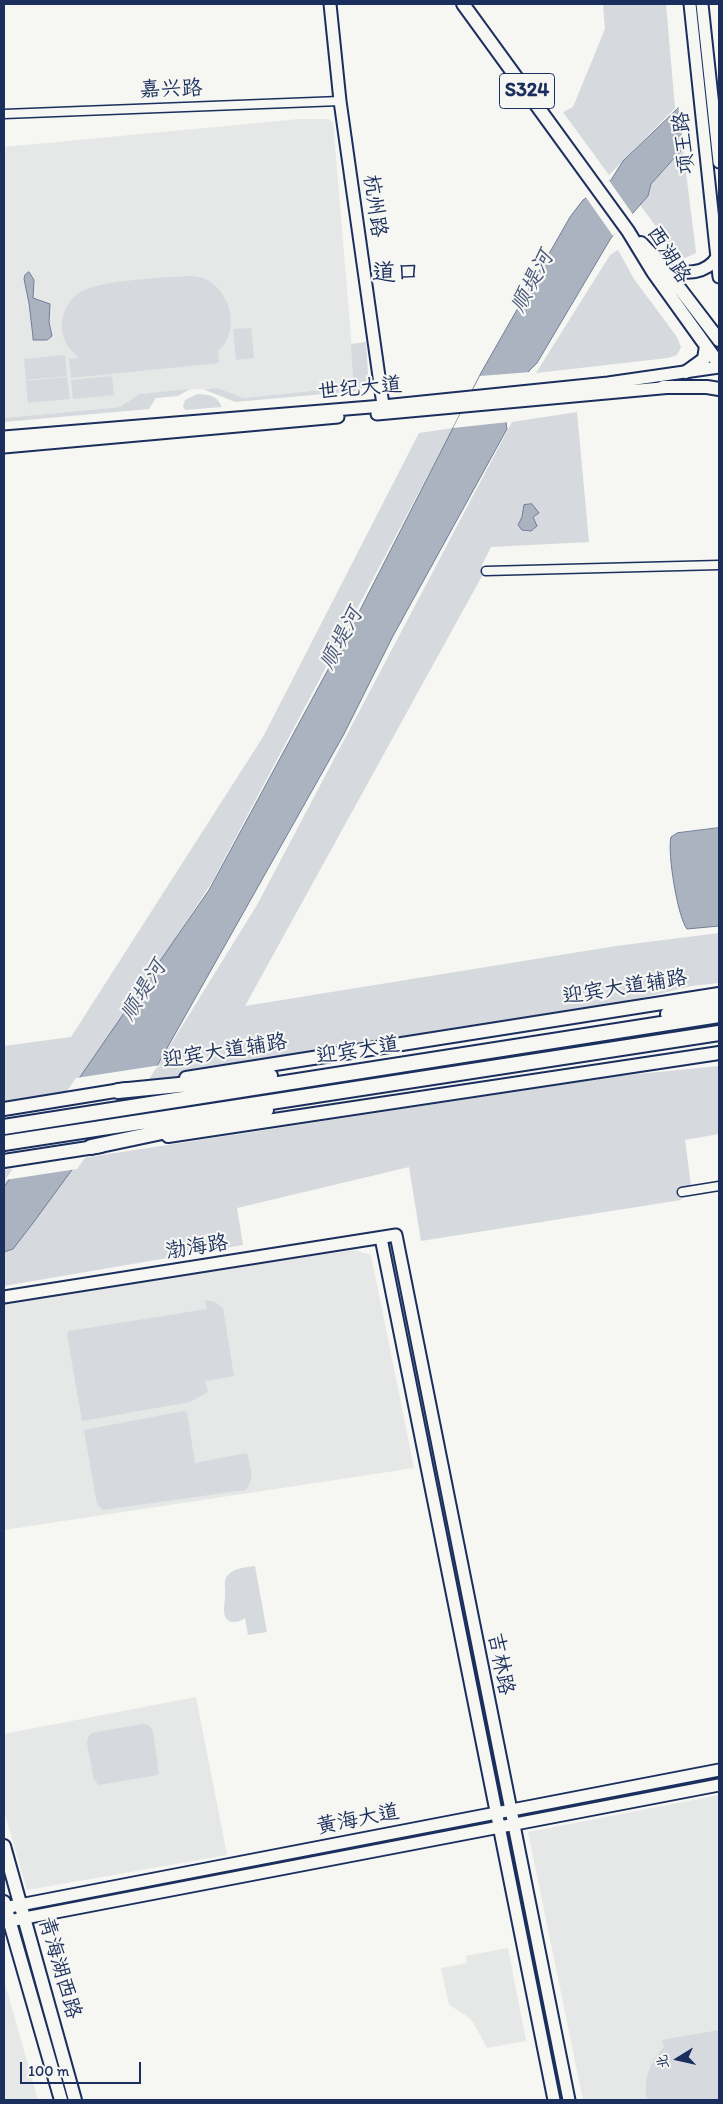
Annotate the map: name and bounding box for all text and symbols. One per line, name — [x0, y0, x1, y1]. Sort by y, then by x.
road number: S324 — [500, 74, 554, 108]
street label: 嘉兴路 — [139, 76, 203, 104]
street label: 项王路 — [669, 110, 701, 176]
street label: 杭州路 — [357, 173, 391, 239]
street label: 西湖路 — [641, 222, 695, 288]
water label: 顺堤河 — [506, 247, 560, 317]
district label: 道口 — [372, 260, 420, 288]
street label: 世纪大道 — [317, 373, 403, 405]
water label: 顺堤河 — [315, 604, 369, 674]
water label: 顺堤河 — [115, 956, 173, 1026]
street label: 迎宾大道辅路 — [561, 966, 689, 1010]
street label: 迎宾大道辅路 — [161, 1030, 289, 1074]
street label: 迎宾大道 — [315, 1032, 401, 1070]
street label: 渤海路 — [164, 1231, 230, 1265]
street label: 吉林路 — [482, 1631, 518, 1697]
street label: 黄海大道 — [314, 1800, 402, 1840]
street label: 青海湖西路 — [32, 1914, 86, 2022]
north arrow — [653, 2034, 703, 2084]
scale bar — [22, 2052, 144, 2084]
text: 北 — [653, 2053, 672, 2070]
text: 100 m — [28, 2062, 69, 2080]

